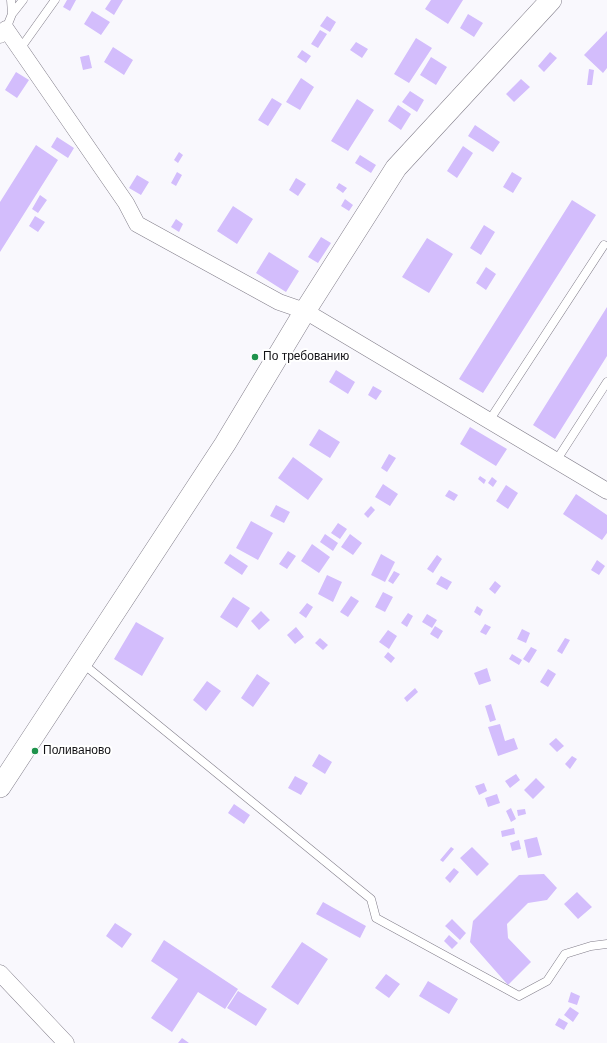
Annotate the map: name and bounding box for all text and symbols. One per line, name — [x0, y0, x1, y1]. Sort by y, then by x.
place label: По требованию — [263, 350, 349, 364]
marker: По требованию — [250, 352, 260, 362]
place label: Поливаново — [43, 744, 111, 758]
marker: Поливаново — [30, 746, 40, 756]

